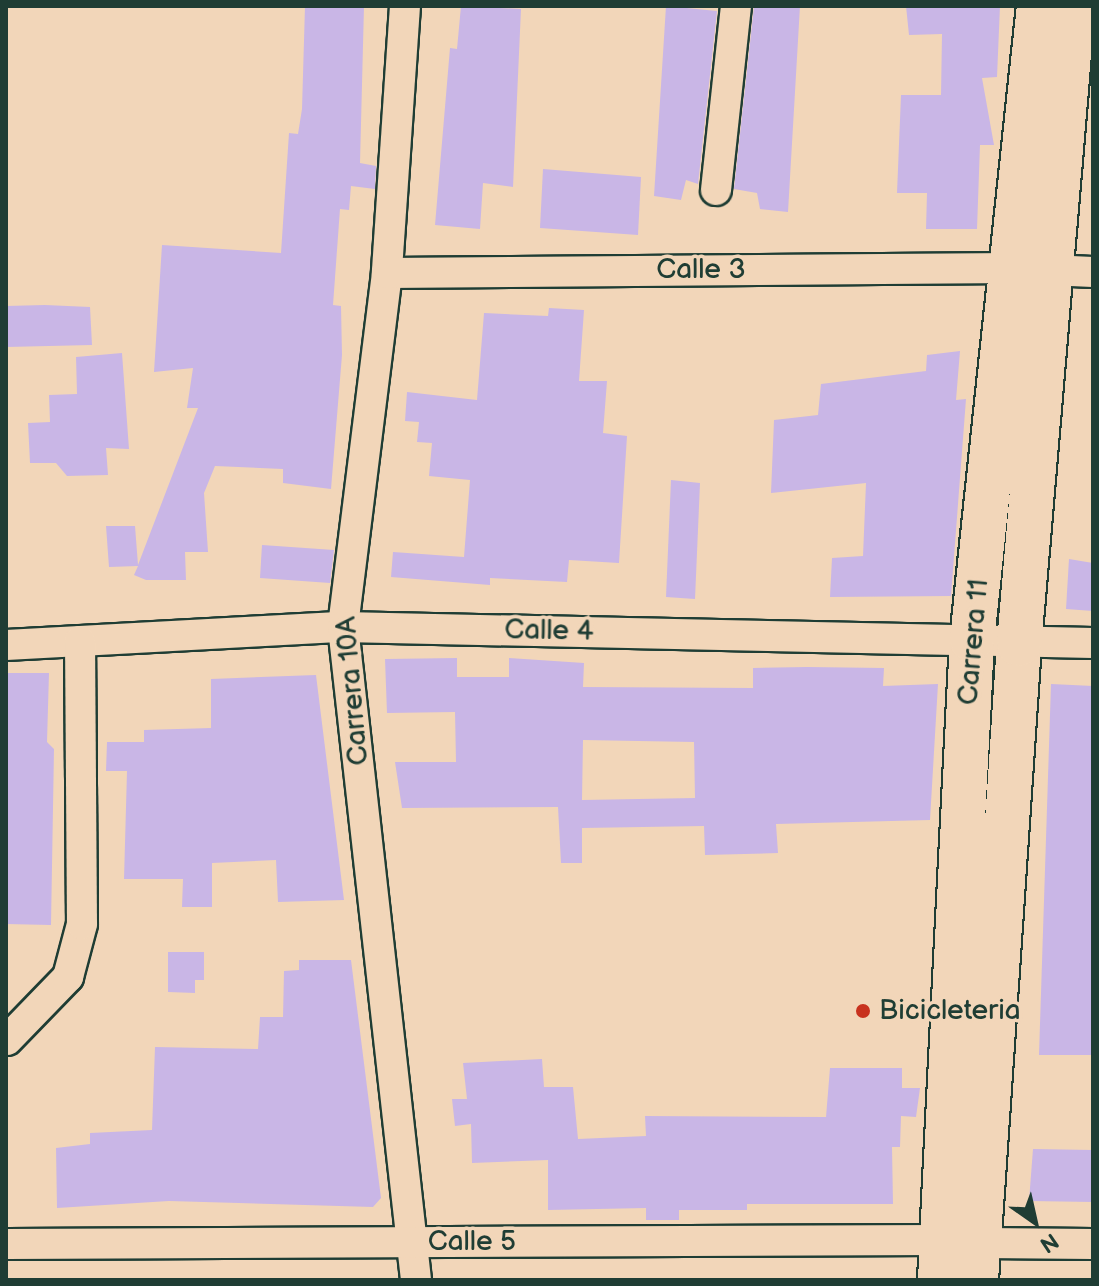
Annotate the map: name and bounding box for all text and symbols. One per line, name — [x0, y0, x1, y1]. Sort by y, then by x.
street label: Calle 3 — [656, 253, 746, 287]
street label: Carrera 11 — [952, 577, 996, 707]
street label: Calle 4 — [504, 613, 594, 649]
street label: Carrera 10A — [330, 615, 376, 767]
place label: Bicicleteria — [879, 994, 1021, 1028]
marker: Bicicleteria — [854, 1002, 872, 1020]
north arrow — [995, 1182, 1075, 1262]
street label: Calle 5 — [428, 1225, 516, 1259]
text: N — [1034, 1226, 1063, 1258]

